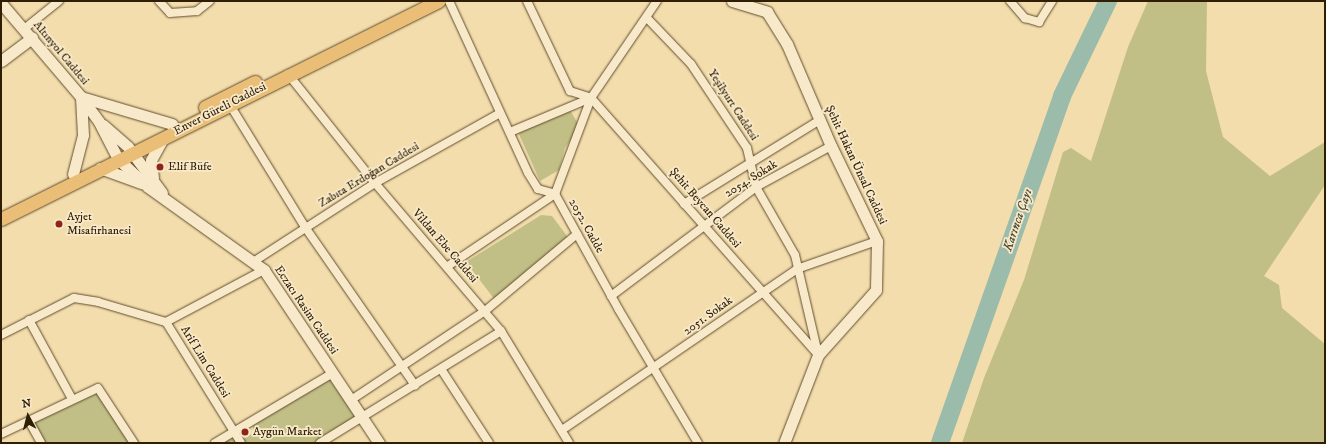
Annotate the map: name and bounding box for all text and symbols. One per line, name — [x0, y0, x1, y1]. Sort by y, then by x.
street label: Altınyol Caddesi — [30, 18, 92, 88]
street label: Yeşilyurt Caddesi — [705, 67, 761, 143]
street label: Enver Güreli Caddesi — [171, 79, 269, 139]
street label: Şehit Hakan Ünsal Caddesi — [822, 103, 890, 227]
street label: Zabıta Erdoğan Caddesi — [316, 139, 422, 211]
street label: 2054. Sokak — [722, 157, 780, 201]
place label: Elif Büfe — [168, 160, 212, 174]
marker: Elif Büfe — [155, 162, 165, 172]
street label: Şehit Beycan Caddesi — [666, 165, 744, 251]
water label: Karınca Çayı — [1000, 187, 1036, 253]
street label: 2052. Cadde — [565, 196, 607, 256]
street label: Vildan Ebe Caddesi — [409, 206, 481, 286]
place label: Ayjet Misafirhanesi — [67, 210, 131, 238]
marker: Ayjet Misafirhanesi — [54, 219, 64, 229]
street label: Eczacı Rasim Caddesi — [271, 263, 341, 357]
street label: 2051. Sokak — [681, 293, 735, 339]
street label: Arif Lim Caddesi — [177, 323, 233, 401]
north arrow — [8, 396, 48, 436]
text: N — [21, 397, 32, 412]
place label: Aygün Market — [253, 425, 322, 439]
marker: Aygün Market — [240, 427, 250, 437]

